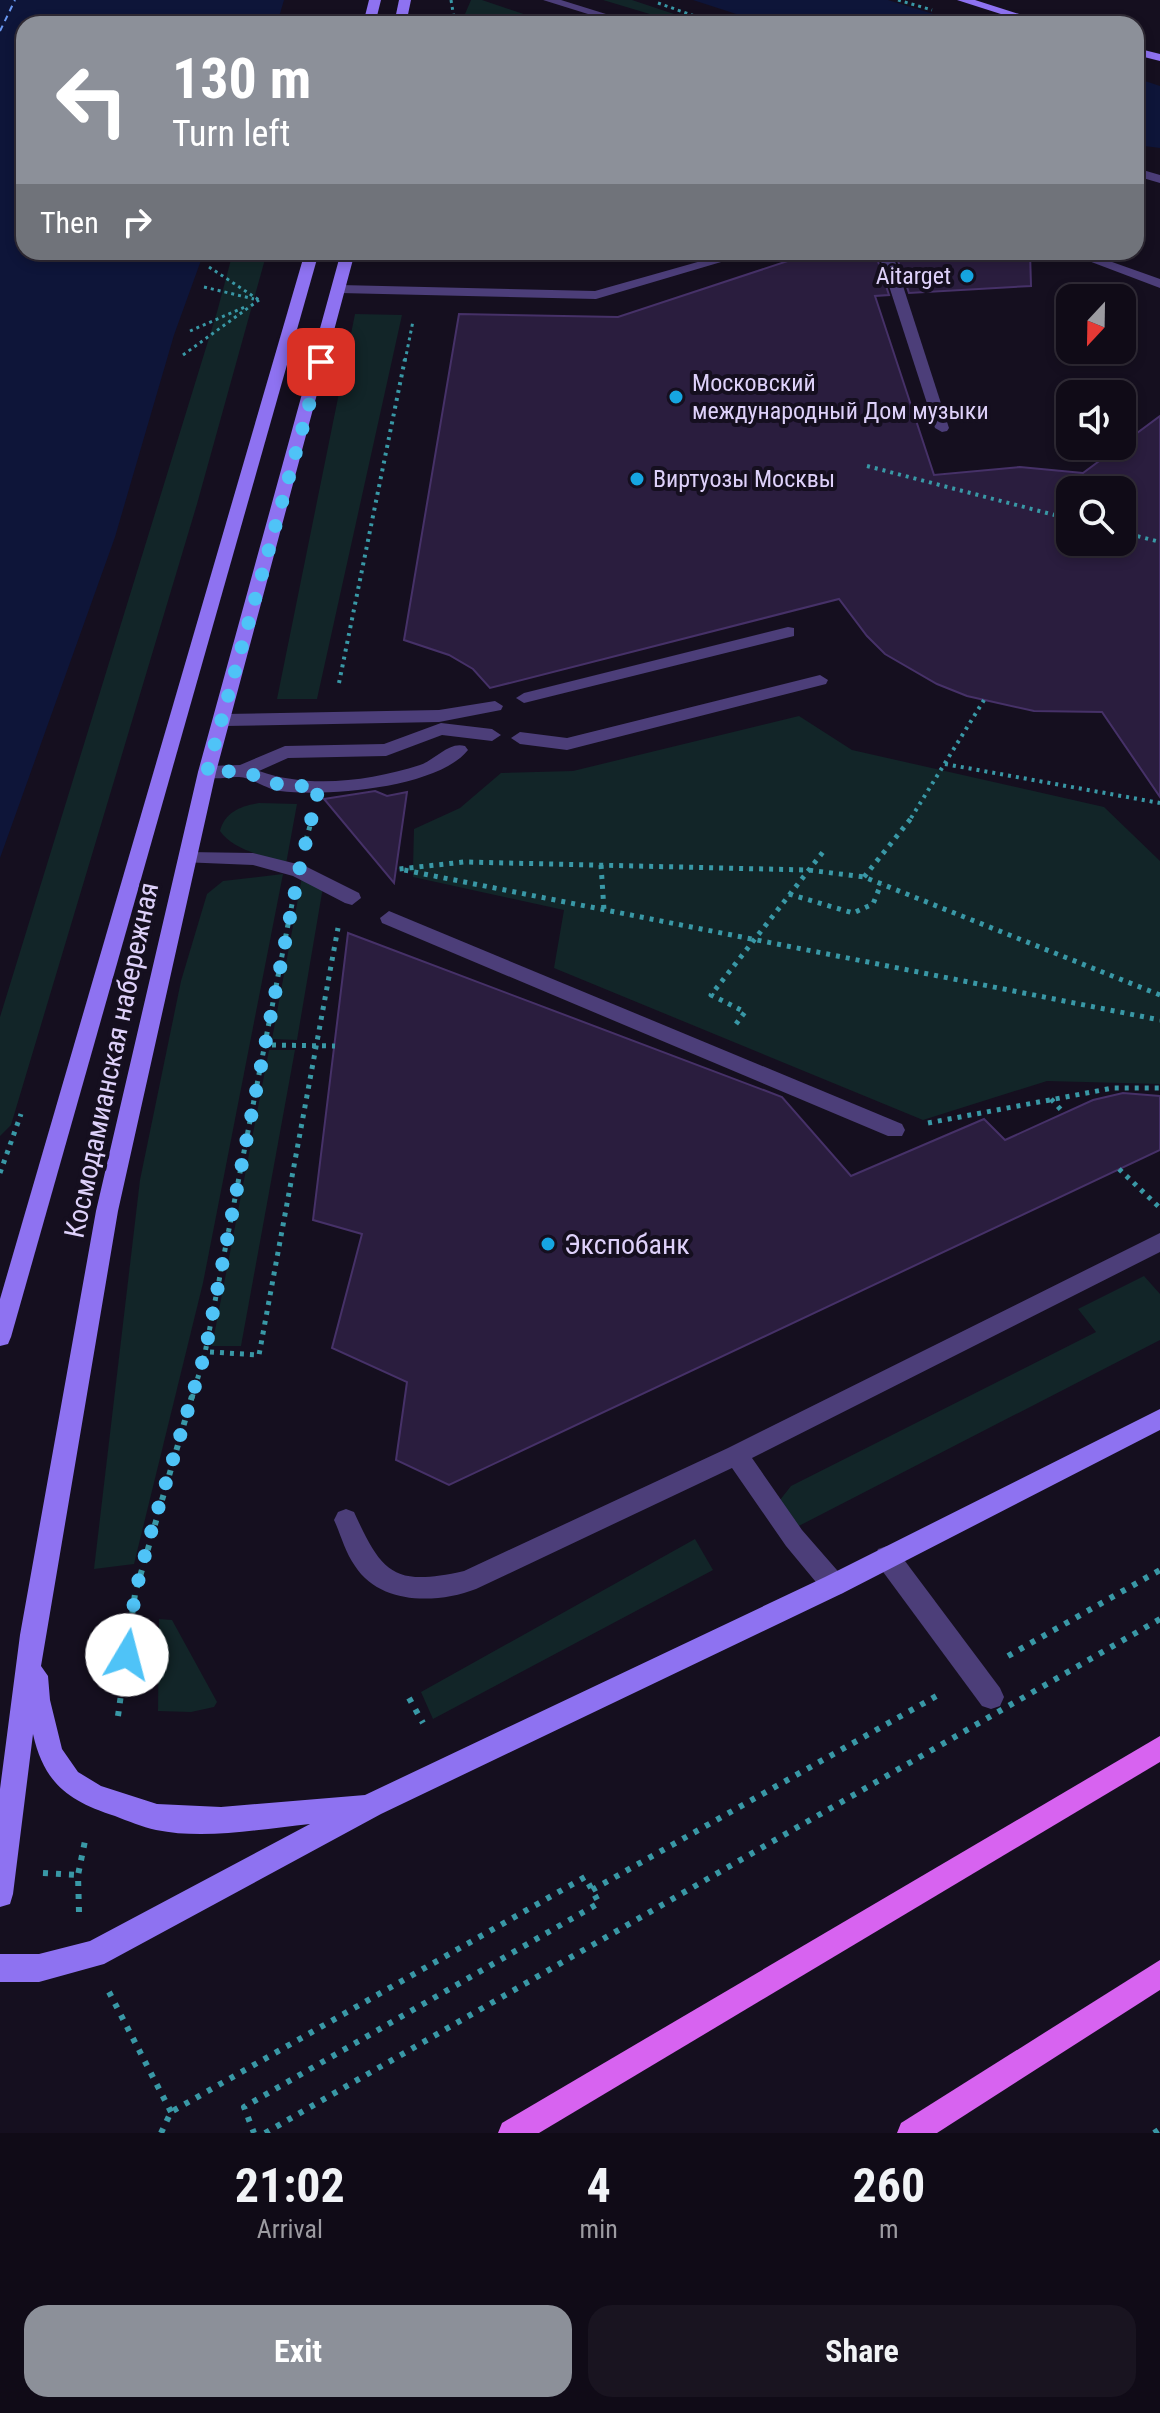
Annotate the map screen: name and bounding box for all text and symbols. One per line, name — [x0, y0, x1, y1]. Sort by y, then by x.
text: 130 m — [172, 46, 311, 112]
icon: left — [40, 48, 144, 152]
text: Turn left — [172, 113, 290, 155]
icon: right — [115, 200, 159, 244]
text: Then — [40, 205, 99, 240]
place label: Aitarget — [876, 262, 951, 290]
marker: Aitarget — [958, 267, 976, 285]
north arrow — [1056, 284, 1136, 364]
map controls — [1056, 284, 1136, 556]
pin — [287, 328, 355, 396]
icon: arrive — [299, 340, 343, 384]
place label: Московский международный Дом музыки — [692, 369, 989, 425]
button: sound — [1056, 380, 1136, 460]
marker: Московский международный Дом музыки — [667, 388, 685, 406]
place label: Виртуозы Москвы — [653, 465, 835, 493]
marker: Виртуозы Москвы — [628, 470, 646, 488]
button: search — [1056, 476, 1136, 556]
street label: Космодамианская набережная — [58, 879, 165, 1241]
place label: Экспобанк — [564, 1228, 690, 1261]
marker: Экспобанк — [539, 1235, 557, 1253]
position arrow — [85, 1613, 169, 1697]
text: 21:02 — [235, 2157, 345, 2214]
text: 4 — [587, 2157, 611, 2214]
text: 260 — [852, 2157, 925, 2214]
text: Arrival — [257, 2214, 323, 2244]
text: min — [580, 2214, 618, 2244]
text: m — [879, 2214, 899, 2244]
button: Exit — [24, 2305, 572, 2397]
button: Share — [588, 2305, 1136, 2397]

